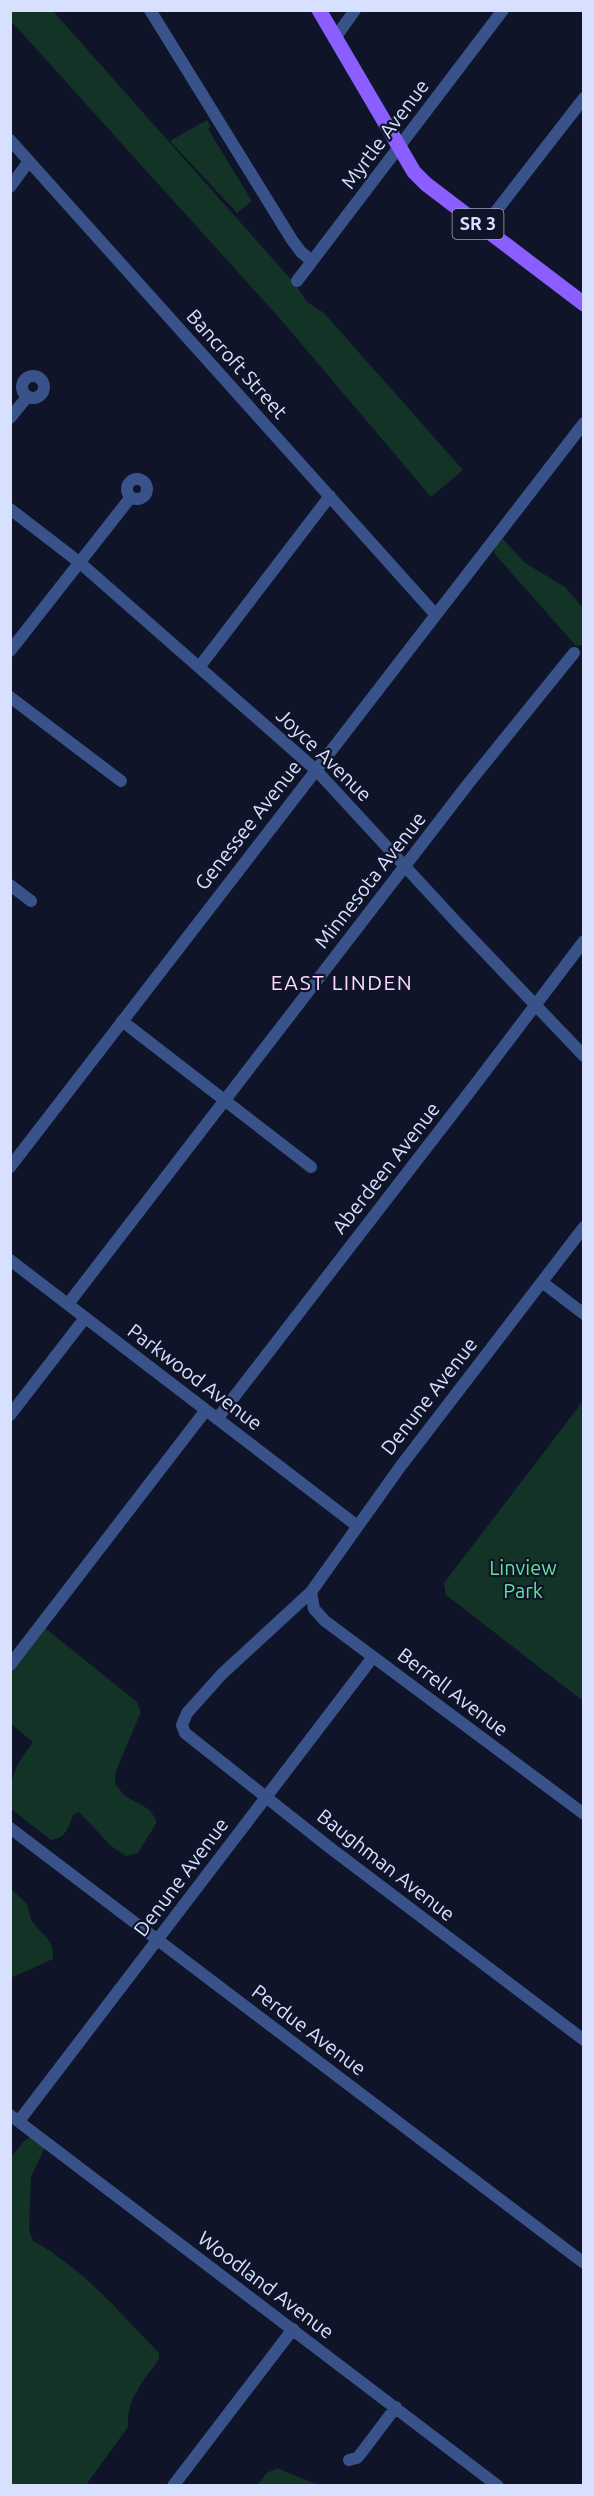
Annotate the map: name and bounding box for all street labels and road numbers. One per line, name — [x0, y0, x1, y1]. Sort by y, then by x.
street label: Myrtle Avenue — [336, 75, 433, 193]
road number: SR 3 — [452, 209, 504, 239]
street label: Bancroft Street — [182, 304, 292, 423]
street label: Joyce Avenue — [272, 704, 377, 806]
street label: Genessee Avenue — [190, 755, 305, 894]
street label: Minnesota Avenue — [309, 807, 430, 952]
street label: Aberdeen Avenue — [327, 1097, 444, 1238]
street label: Parkwood Avenue — [124, 1319, 267, 1435]
street label: Denune Avenue — [376, 1332, 482, 1459]
street label: Berrell Avenue — [394, 1643, 513, 1741]
street label: Baughman Avenue — [313, 1804, 460, 1925]
street label: Denune Avenue — [129, 1813, 233, 1940]
street label: Perdue Avenue — [248, 1979, 371, 2080]
street label: Woodland Avenue — [194, 2226, 339, 2343]

